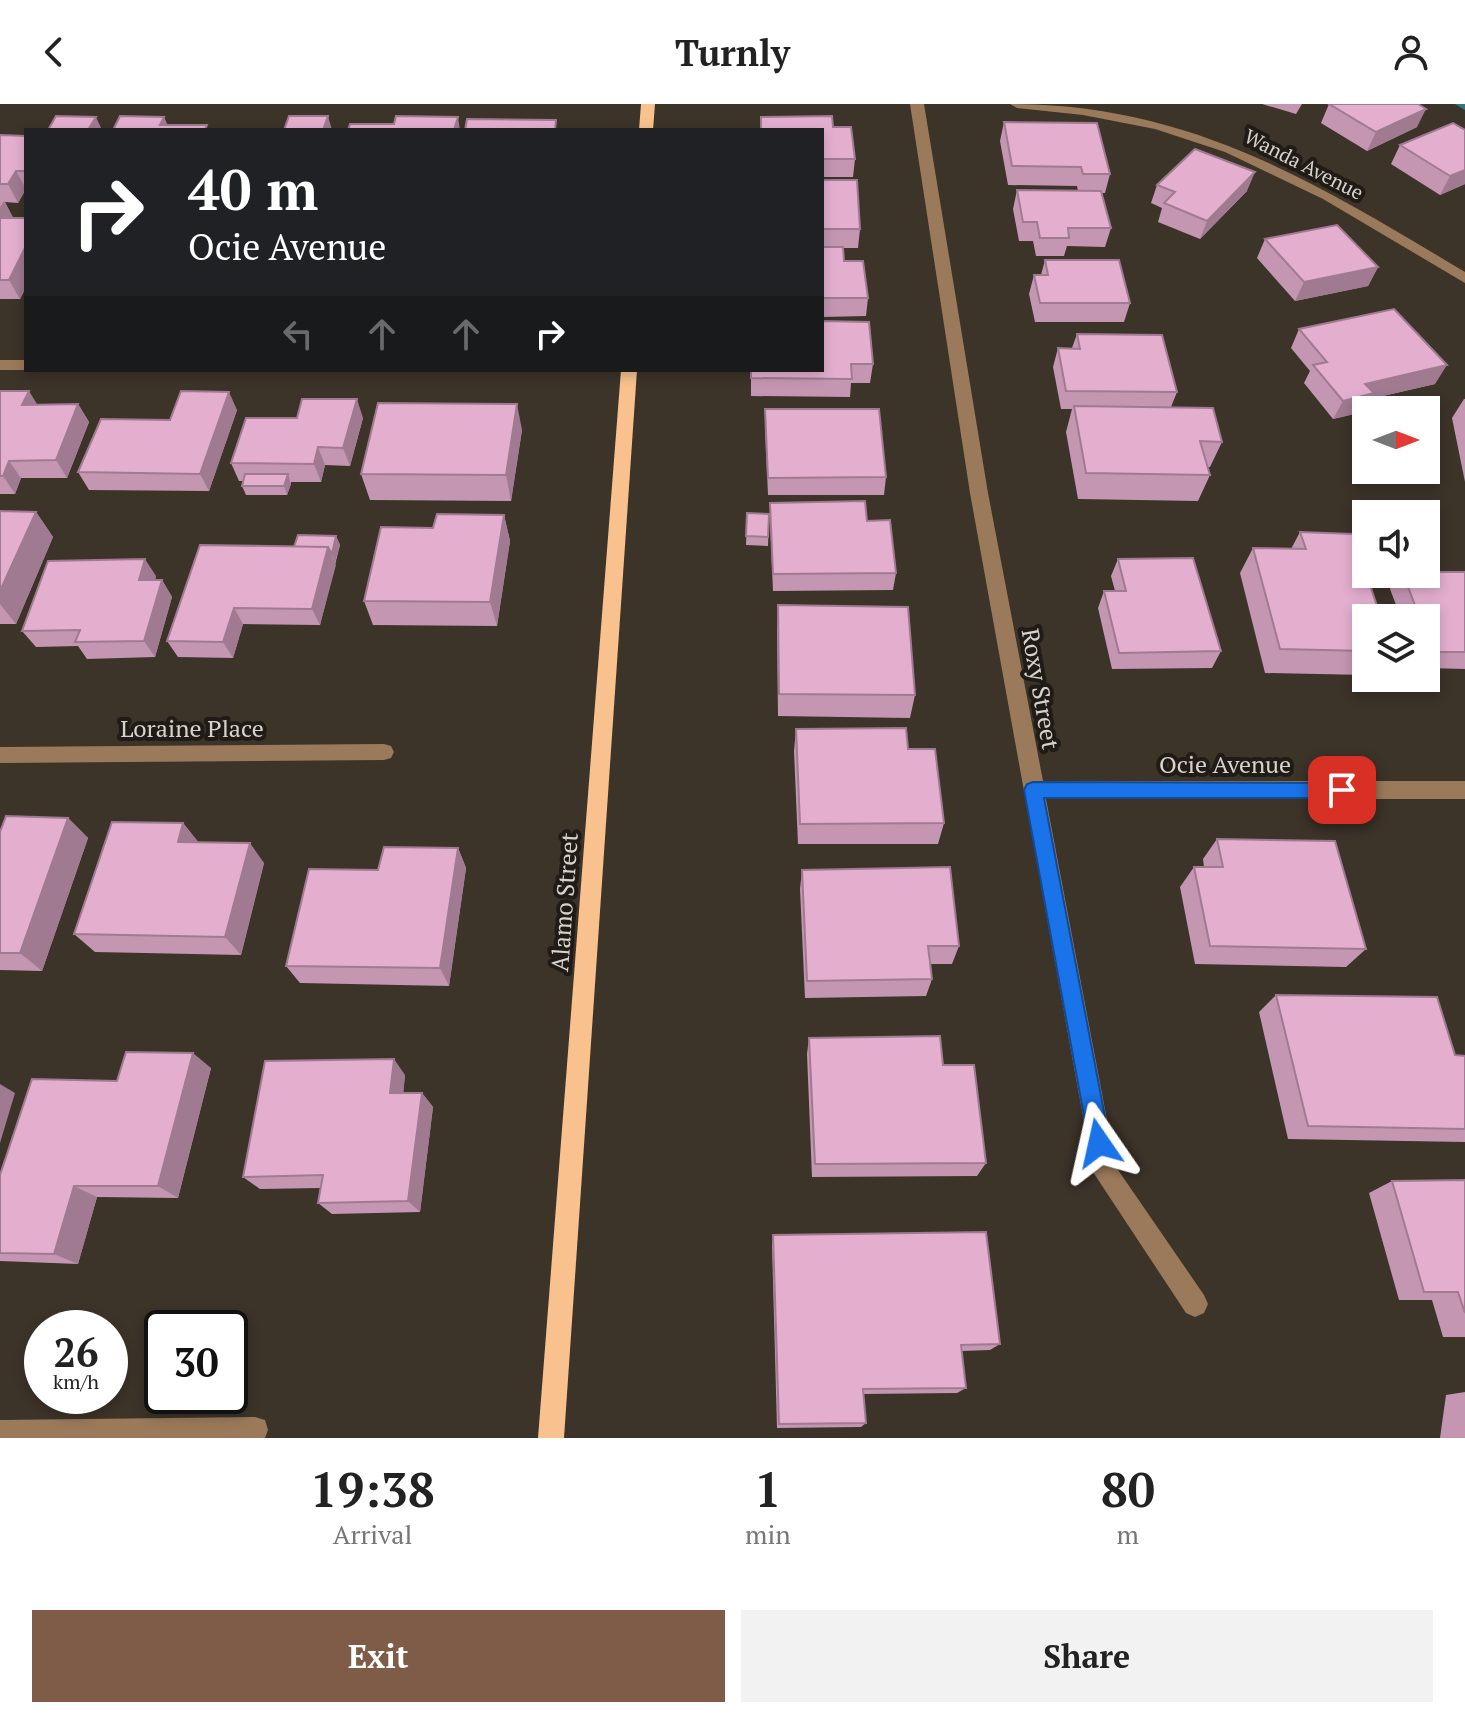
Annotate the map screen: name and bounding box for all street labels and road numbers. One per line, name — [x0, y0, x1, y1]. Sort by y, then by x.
street label: Wanda Avenue — [1240, 122, 1368, 206]
street label: Roxy Street — [1015, 626, 1067, 752]
street label: Loraine Place — [120, 712, 264, 744]
street label: Ocie Avenue — [1159, 748, 1291, 780]
street label: Alamo Street — [543, 831, 585, 973]

